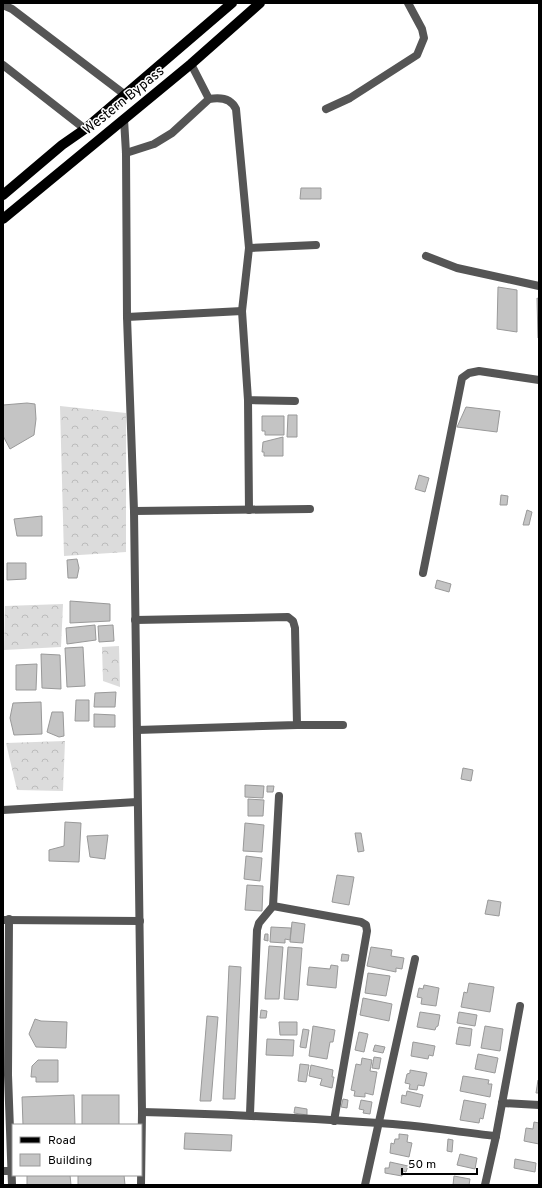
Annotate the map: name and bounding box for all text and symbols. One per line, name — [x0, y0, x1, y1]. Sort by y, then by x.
street label: Western Bypass — [80, 63, 168, 139]
legend — [12, 1124, 142, 1176]
text: Road — [48, 1133, 76, 1149]
scale bar — [402, 1150, 477, 1176]
text: Building — [48, 1153, 92, 1169]
text: 50 m — [408, 1157, 436, 1173]

